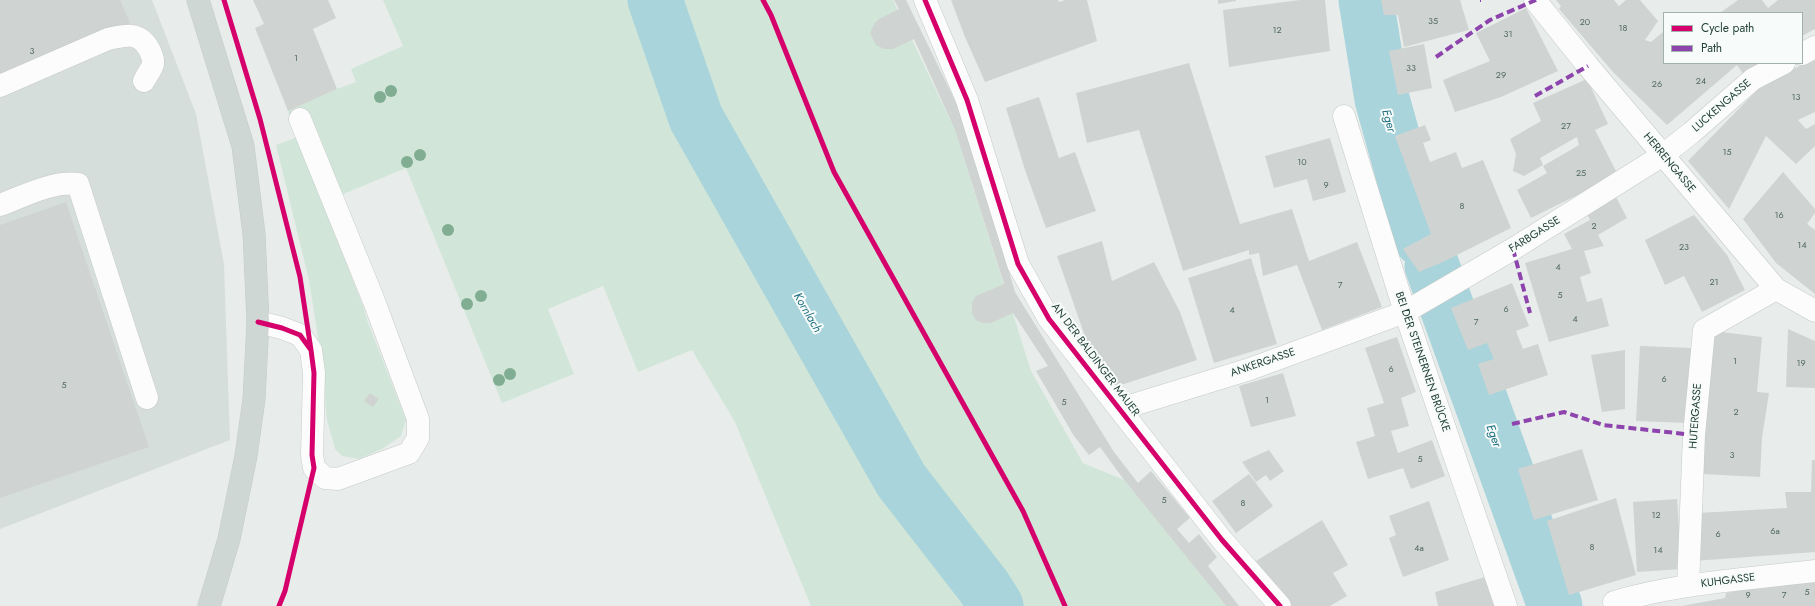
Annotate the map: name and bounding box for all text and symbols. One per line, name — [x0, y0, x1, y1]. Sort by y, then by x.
legend — [1663, 12, 1803, 64]
house number: 35 — [1428, 17, 1438, 27]
house number: 20 — [1580, 18, 1590, 28]
text: Cycle path — [1701, 19, 1754, 37]
house number: 18 — [1619, 24, 1627, 34]
house number: 12 — [1272, 26, 1282, 36]
house number: 31 — [1504, 30, 1512, 40]
text: Path — [1701, 39, 1722, 57]
house number: 3 — [30, 47, 34, 57]
house number: 1 — [294, 54, 298, 64]
house number: 33 — [1406, 64, 1416, 74]
house number: 29 — [1496, 71, 1506, 81]
street label: LUCKENGASSE — [1690, 77, 1754, 135]
house number: 24 — [1696, 77, 1706, 87]
house number: 26 — [1652, 80, 1662, 90]
house number: 13 — [1792, 93, 1800, 103]
water label: Eger — [1378, 108, 1398, 134]
house number: 27 — [1561, 122, 1571, 132]
street label: HERRENGASSE — [1640, 130, 1698, 196]
house number: 15 — [1722, 148, 1732, 158]
house number: 10 — [1297, 158, 1307, 168]
house number: 25 — [1576, 169, 1586, 179]
house number: 9 — [1323, 181, 1329, 191]
house number: 8 — [1460, 202, 1464, 212]
house number: 16 — [1774, 211, 1784, 221]
street label: FARBGASSE — [1507, 214, 1563, 256]
house number: 2 — [1591, 222, 1597, 232]
house number: 14 — [1797, 241, 1807, 251]
house number: 23 — [1679, 243, 1689, 253]
house number: 4 — [1555, 263, 1561, 273]
house number: 21 — [1709, 278, 1719, 288]
house number: 7 — [1338, 281, 1342, 291]
water label: Kornlach — [790, 290, 824, 336]
street label: BEI DER STEINERNEN BRÜCKE — [1392, 290, 1452, 434]
house number: 5 — [1557, 291, 1563, 301]
street label: AN DER BALDINGER MAUER — [1048, 301, 1142, 419]
house number: 6 — [1503, 305, 1509, 315]
house number: 4 — [1229, 306, 1235, 316]
house number: 4 — [1572, 315, 1578, 325]
house number: 7 — [1474, 318, 1478, 328]
street label: ANKERGASSE — [1229, 346, 1297, 380]
house number: 1 — [1733, 357, 1737, 367]
house number: 19 — [1796, 359, 1806, 369]
house number: 6 — [1388, 365, 1394, 375]
house number: 6 — [1661, 375, 1667, 385]
house number: 5 — [61, 381, 67, 391]
street label: HUTERGASSE — [1687, 383, 1705, 449]
house number: 1 — [1265, 396, 1269, 406]
house number: 5 — [1061, 398, 1067, 408]
house number: 2 — [1733, 408, 1739, 418]
water label: Eger — [1482, 423, 1504, 449]
house number: 3 — [1730, 451, 1734, 461]
house number: 5 — [1417, 455, 1423, 465]
house number: 5 — [1161, 496, 1167, 506]
house number: 8 — [1241, 499, 1245, 509]
house number: 12 — [1651, 511, 1661, 521]
house number: 6a — [1770, 527, 1780, 537]
house number: 6 — [1715, 530, 1721, 540]
house number: 8 — [1590, 543, 1594, 553]
house number: 4a — [1414, 544, 1424, 554]
house number: 14 — [1653, 546, 1663, 556]
street label: KUHGASSE — [1700, 571, 1756, 591]
house number: 5 — [1804, 588, 1810, 598]
house number: 9 — [1745, 591, 1751, 601]
house number: 7 — [1782, 591, 1786, 601]

